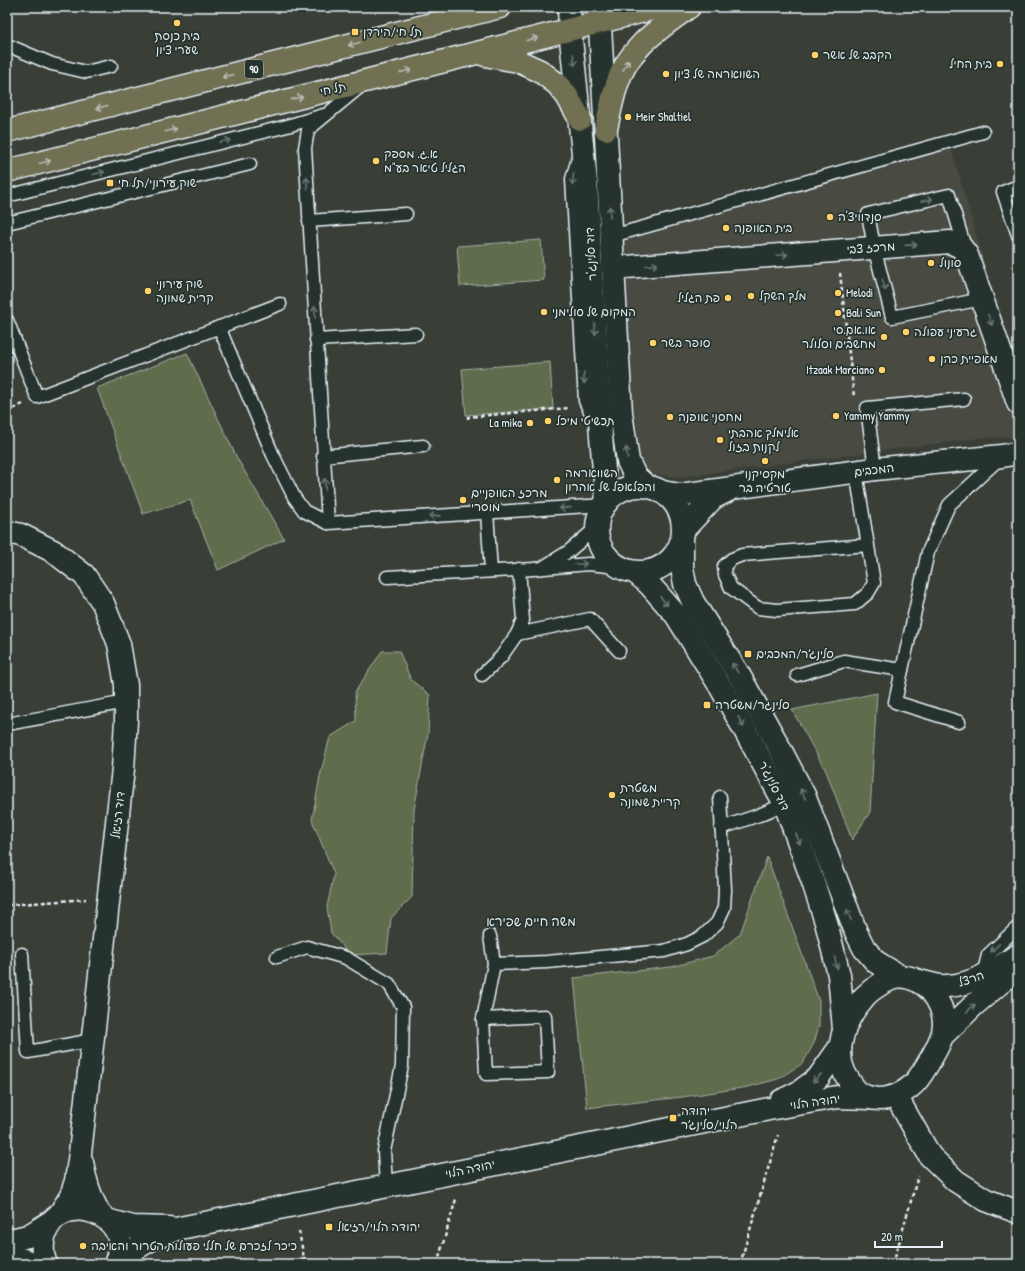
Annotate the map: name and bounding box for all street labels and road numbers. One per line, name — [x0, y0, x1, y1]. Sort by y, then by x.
road number: 90 — [245, 60, 263, 78]
street label: תל חי — [318, 77, 348, 100]
street label: דוד סלינג'ר — [581, 227, 600, 281]
street label: מרכז צבי — [846, 237, 896, 258]
street label: המכבים — [853, 459, 895, 480]
street label: דוד סלינג'ר — [755, 758, 794, 813]
street label: דוד רזיאל — [107, 791, 128, 839]
street label: הרצל — [956, 966, 986, 991]
street label: יהודה הלוי — [789, 1090, 841, 1113]
street label: יהודה הלוי — [443, 1155, 496, 1182]

